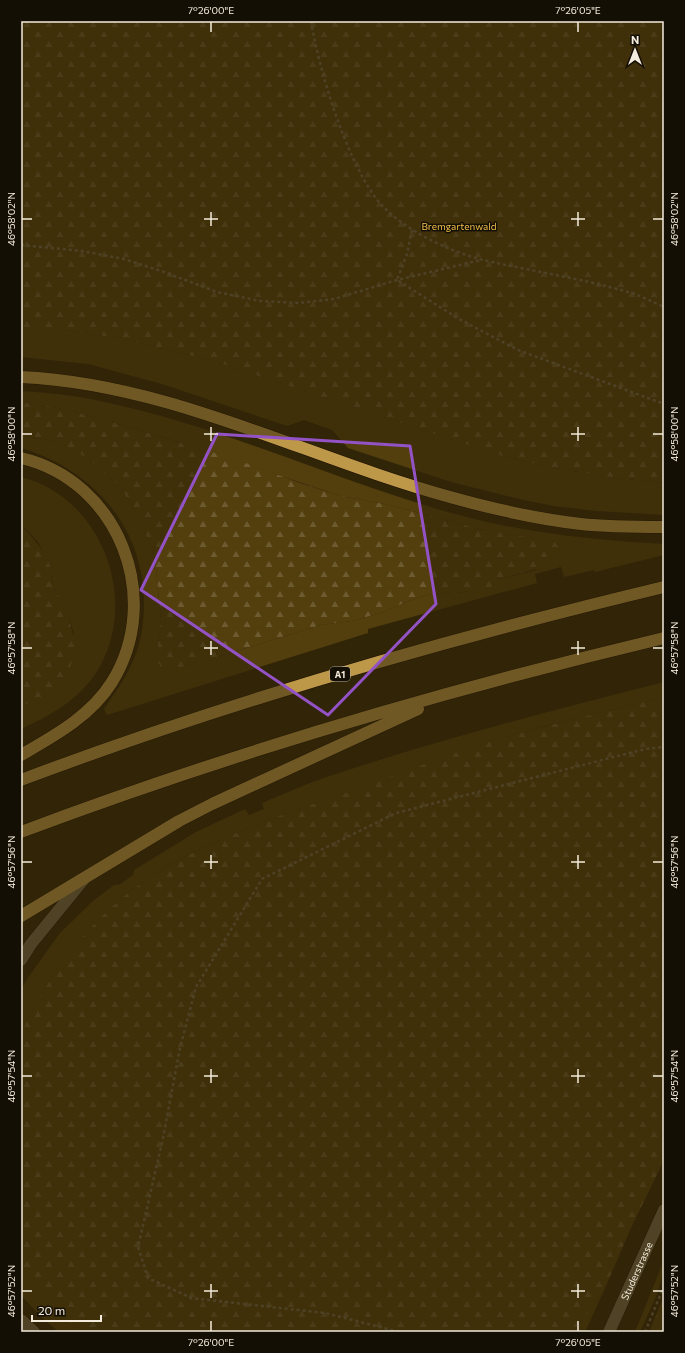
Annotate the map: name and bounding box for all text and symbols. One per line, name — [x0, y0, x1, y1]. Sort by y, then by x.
text: 7°26'00"E — [188, 4, 234, 16]
text: 7°26'05"E — [555, 4, 601, 16]
north arrow — [615, 30, 655, 70]
text: N — [631, 33, 639, 46]
text: 46°58'02"N — [5, 192, 17, 246]
text: 46°58'02"N — [668, 192, 680, 246]
park label: Bremgartenwald — [421, 220, 497, 232]
text: 46°58'00"N — [5, 407, 17, 461]
text: 46°58'00"N — [668, 407, 680, 461]
text: 46°57'58"N — [5, 622, 17, 674]
text: 46°57'58"N — [668, 622, 680, 674]
road number: A1 — [330, 667, 350, 681]
text: 46°57'56"N — [5, 836, 17, 888]
text: 46°57'56"N — [668, 836, 680, 888]
text: 46°57'54"N — [5, 1050, 17, 1102]
text: 46°57'54"N — [668, 1050, 680, 1102]
street label: Studerstrasse — [618, 1240, 655, 1302]
text: 46°57'52"N — [5, 1265, 17, 1317]
text: 46°57'52"N — [668, 1265, 680, 1317]
scale bar — [32, 1297, 101, 1323]
text: 20 m — [38, 1303, 65, 1317]
text: 7°26'00"E — [188, 1336, 234, 1348]
text: 7°26'05"E — [555, 1336, 601, 1348]

